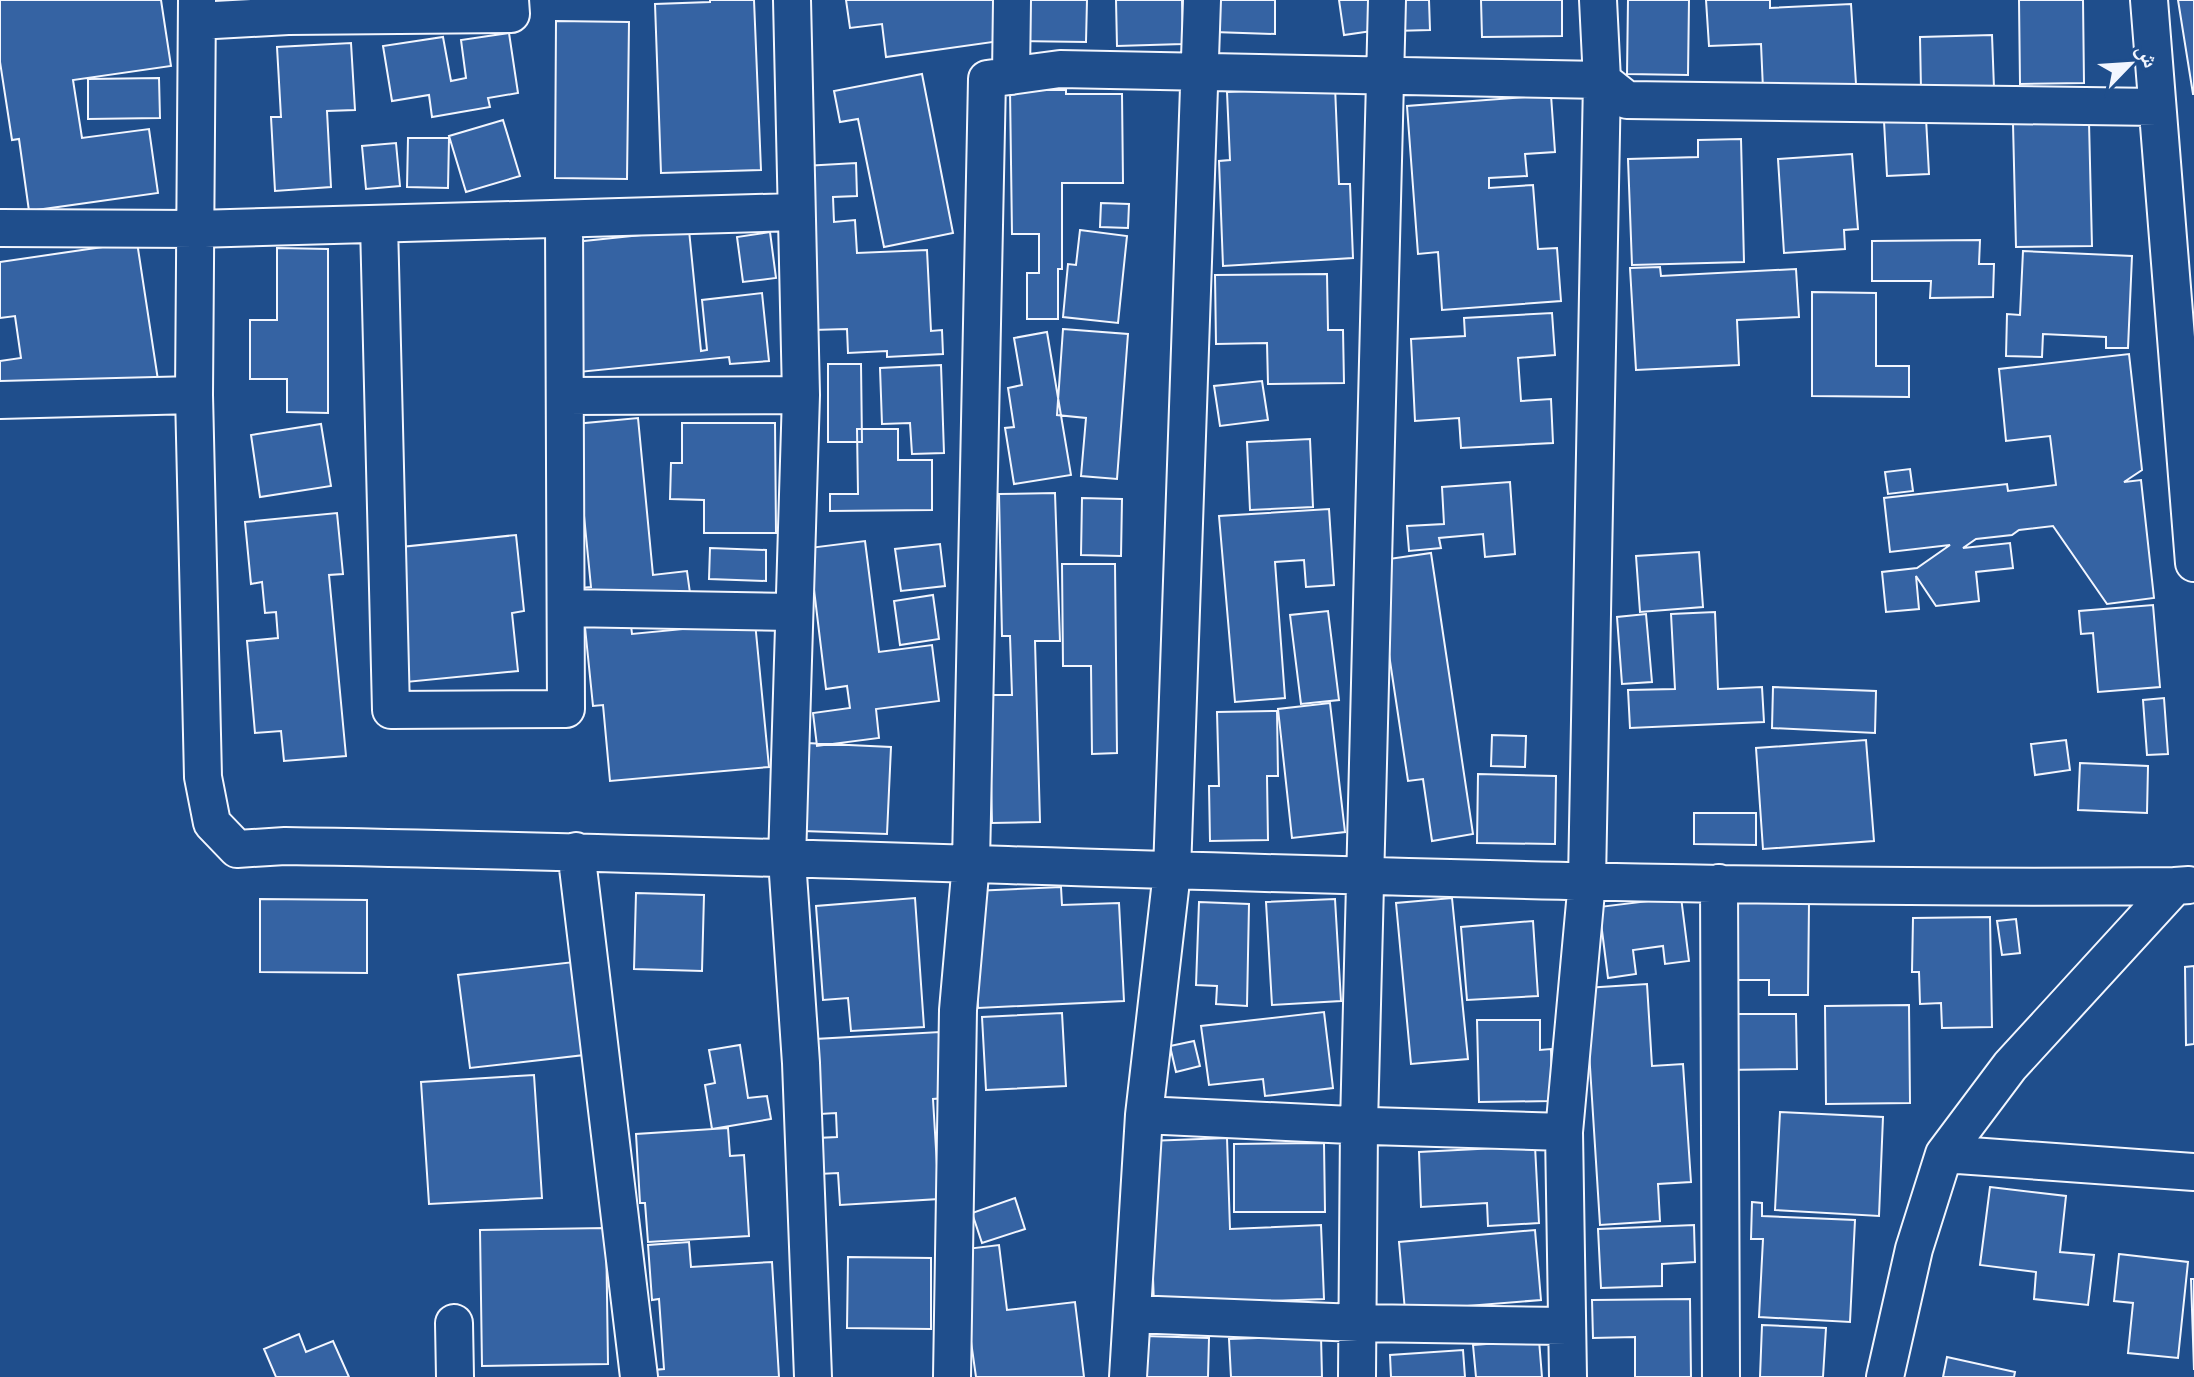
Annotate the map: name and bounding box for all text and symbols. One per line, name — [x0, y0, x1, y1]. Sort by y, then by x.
north arrow — [2090, 24, 2170, 104]
text: ش — [2123, 38, 2168, 75]

